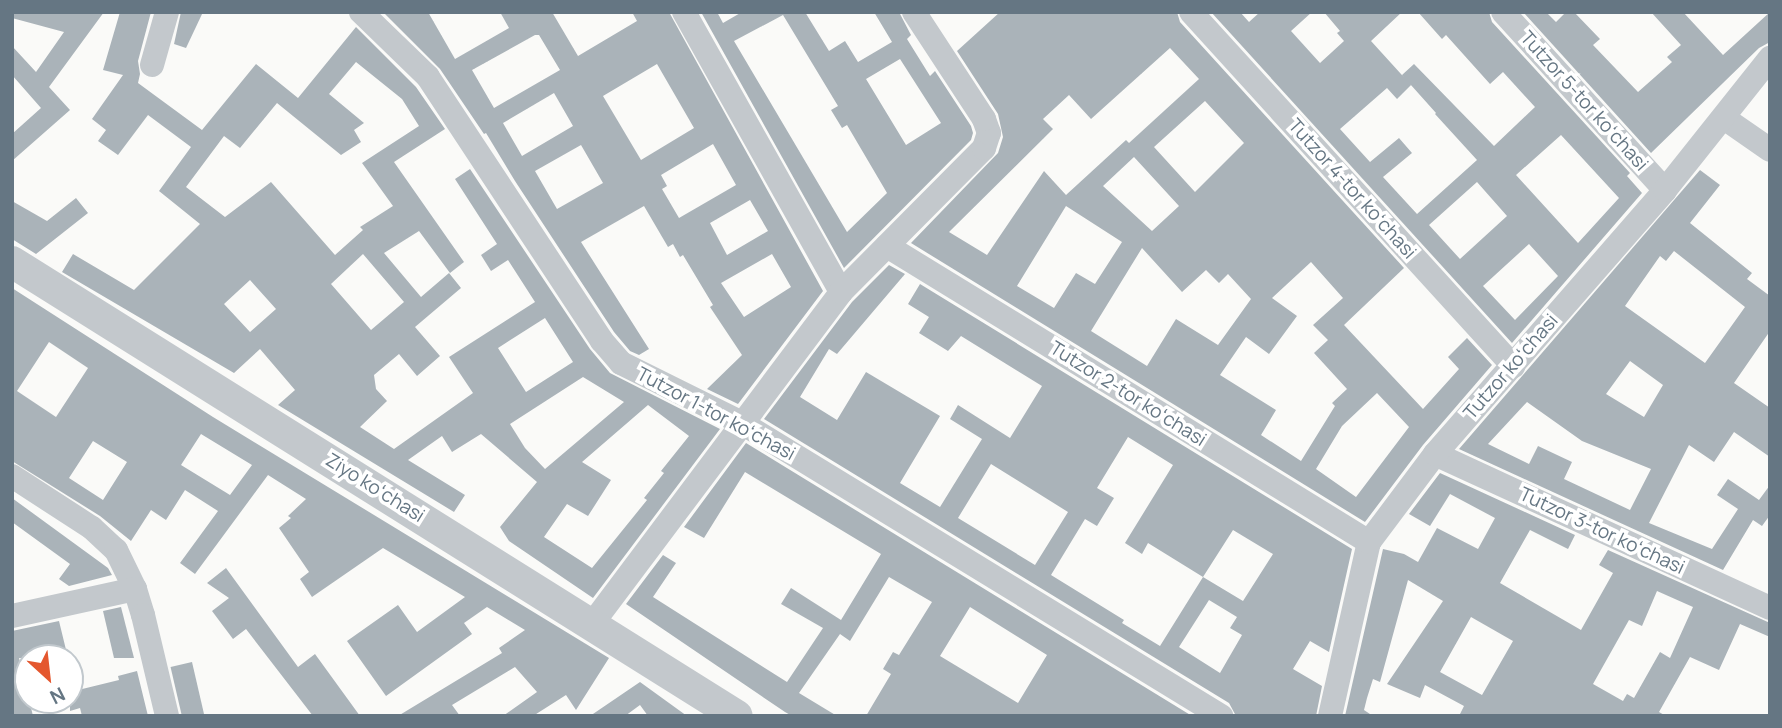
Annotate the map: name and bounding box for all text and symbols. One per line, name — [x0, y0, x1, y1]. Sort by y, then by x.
street label: Tutzor 5-tor koʻchasi — [1515, 26, 1653, 176]
street label: Tutzor 4-tor koʻchasi — [1283, 114, 1421, 264]
street label: Tutzor koʻchasi — [1459, 310, 1563, 424]
street label: Tutzor 2-tor koʻchasi — [1046, 337, 1210, 451]
street label: Tutzor 1-tor koʻchasi — [633, 363, 799, 465]
street label: Ziyo koʻchasi — [321, 449, 429, 527]
street label: Tutzor 3-tor koʻchasi — [1516, 483, 1688, 579]
north arrow — [14, 644, 84, 714]
text: N — [46, 681, 70, 711]

